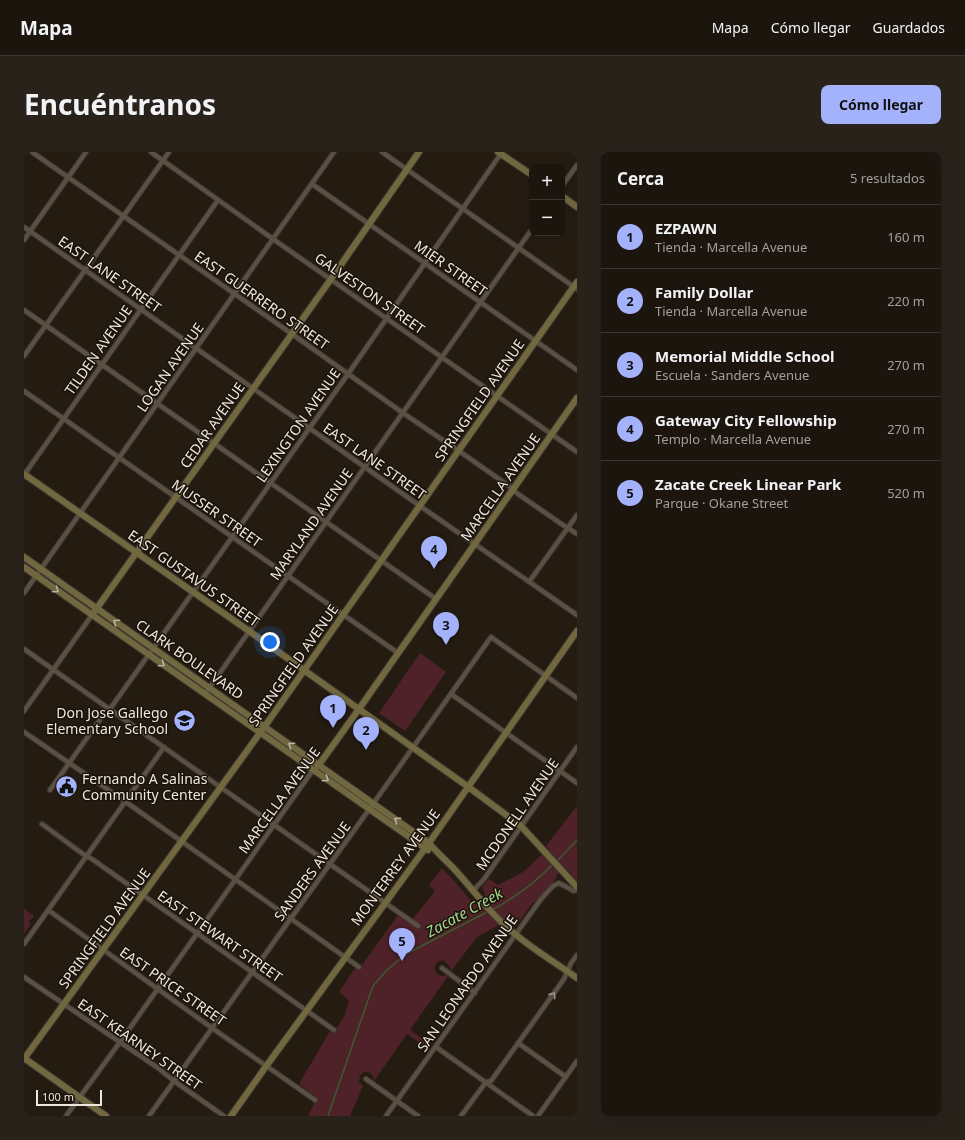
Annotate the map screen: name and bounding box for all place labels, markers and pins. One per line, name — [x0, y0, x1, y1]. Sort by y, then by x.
pin: 4 — [421, 536, 447, 569]
pin: 3 — [433, 612, 459, 645]
pin: 1 — [320, 695, 346, 728]
place label: Don Jose Gallego Elementary School — [46, 703, 168, 738]
school or university icon: Don Jose Gallego Elementary School — [171, 707, 197, 733]
pin: 2 — [353, 717, 379, 750]
place label: Fernando A Salinas Community Center — [82, 769, 208, 804]
public building icon: Fernando A Salinas Community Center — [53, 773, 79, 799]
pin: 5 — [389, 928, 415, 961]

